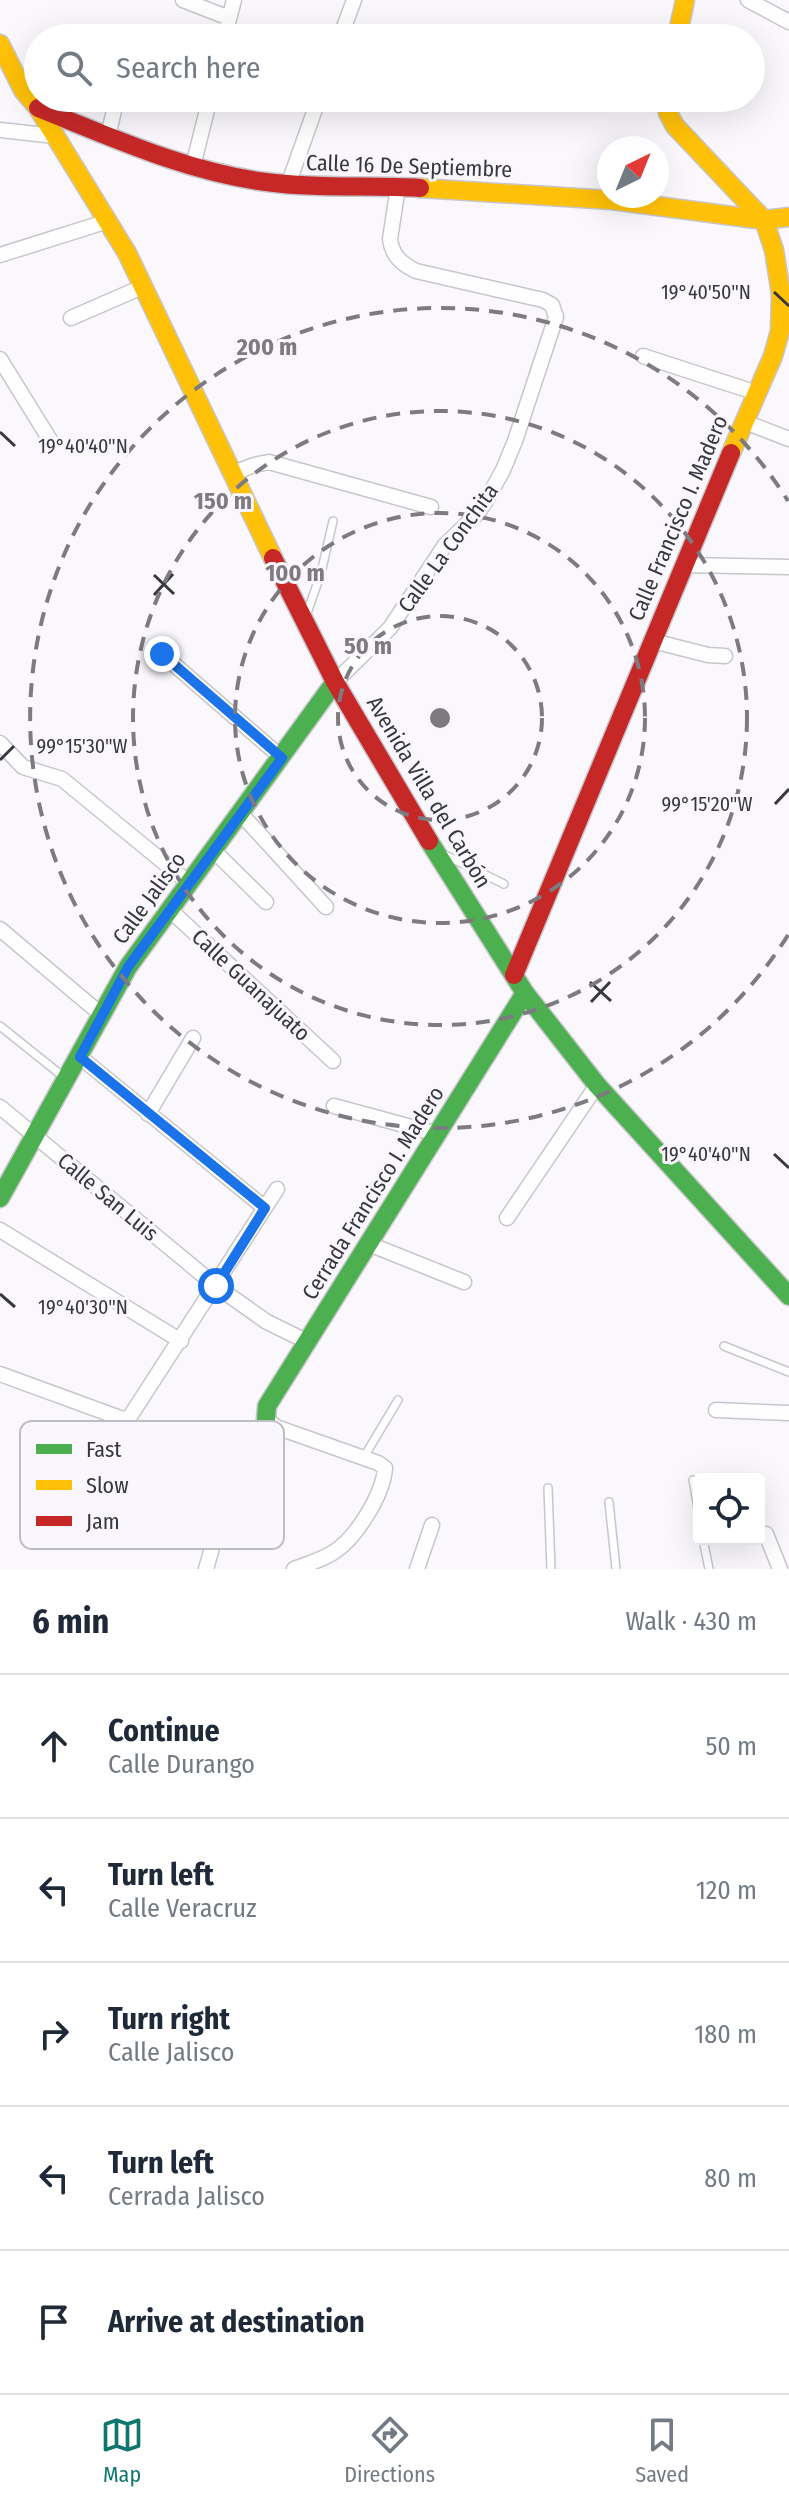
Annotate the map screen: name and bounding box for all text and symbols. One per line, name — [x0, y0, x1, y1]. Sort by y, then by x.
search box — [24, 24, 765, 112]
icon: search — [52, 46, 96, 90]
text: Search here — [116, 50, 261, 86]
north arrow — [597, 136, 669, 208]
street label: Calle 16 De Septiembre — [305, 149, 513, 183]
text: 19°40'50"N — [661, 280, 751, 304]
text: 200 m — [236, 333, 297, 361]
street label: Calle Francisco I. Madero — [622, 411, 734, 625]
text: 19°40'40"N — [38, 434, 128, 458]
street label: Calle La Conchita — [392, 478, 504, 618]
text: 150 m — [194, 487, 252, 515]
text: 100 m — [265, 559, 325, 587]
text: 50 m — [344, 632, 392, 660]
route end — [144, 636, 180, 672]
street label: Avenida Villa del Carbón — [361, 691, 497, 893]
centre of rings — [426, 704, 454, 732]
text: 99°15'30"W — [36, 734, 128, 758]
text: 99°15'20"W — [662, 792, 752, 816]
street label: Calle Jalisco — [107, 847, 191, 949]
street label: Calle Guanajuato — [186, 923, 316, 1047]
street label: Cerrada Francisco I. Madero — [296, 1081, 450, 1305]
text: 19°40'40"N — [661, 1142, 751, 1166]
street label: Calle San Luis — [52, 1147, 164, 1247]
route start — [198, 1268, 234, 1304]
text: 19°40'30"N — [38, 1295, 128, 1319]
legend — [20, 1421, 284, 1549]
text: Fast — [86, 1436, 122, 1463]
text: Slow — [86, 1472, 129, 1499]
map controls — [693, 1473, 765, 1545]
button: locate — [693, 1473, 765, 1545]
text: Jam — [86, 1508, 120, 1535]
text: 6 min — [32, 1601, 109, 1642]
text: Walk · 430 m — [626, 1606, 757, 1637]
text: Continue — [108, 1713, 220, 1749]
icon: ahead — [32, 1724, 76, 1768]
text: 50 m — [705, 1731, 757, 1762]
text: Calle Durango — [108, 1749, 255, 1780]
text: Turn left — [108, 1857, 214, 1893]
icon: left — [32, 1868, 76, 1912]
text: 120 m — [696, 1875, 757, 1906]
text: Calle Veracruz — [108, 1893, 257, 1924]
text: Turn right — [108, 2001, 230, 2037]
icon: right — [32, 2012, 76, 2056]
text: 180 m — [694, 2019, 757, 2050]
text: Calle Jalisco — [108, 2037, 234, 2068]
text: Turn left — [108, 2145, 214, 2181]
icon: left — [32, 2156, 76, 2200]
text: 80 m — [704, 2163, 757, 2194]
text: Cerrada Jalisco — [108, 2181, 265, 2212]
icon: arrive — [32, 2300, 76, 2344]
text: Arrive at destination — [108, 2304, 365, 2340]
tab: Map — [100, 2413, 144, 2488]
tab: Directions — [344, 2413, 435, 2488]
tab: Saved — [635, 2413, 689, 2488]

